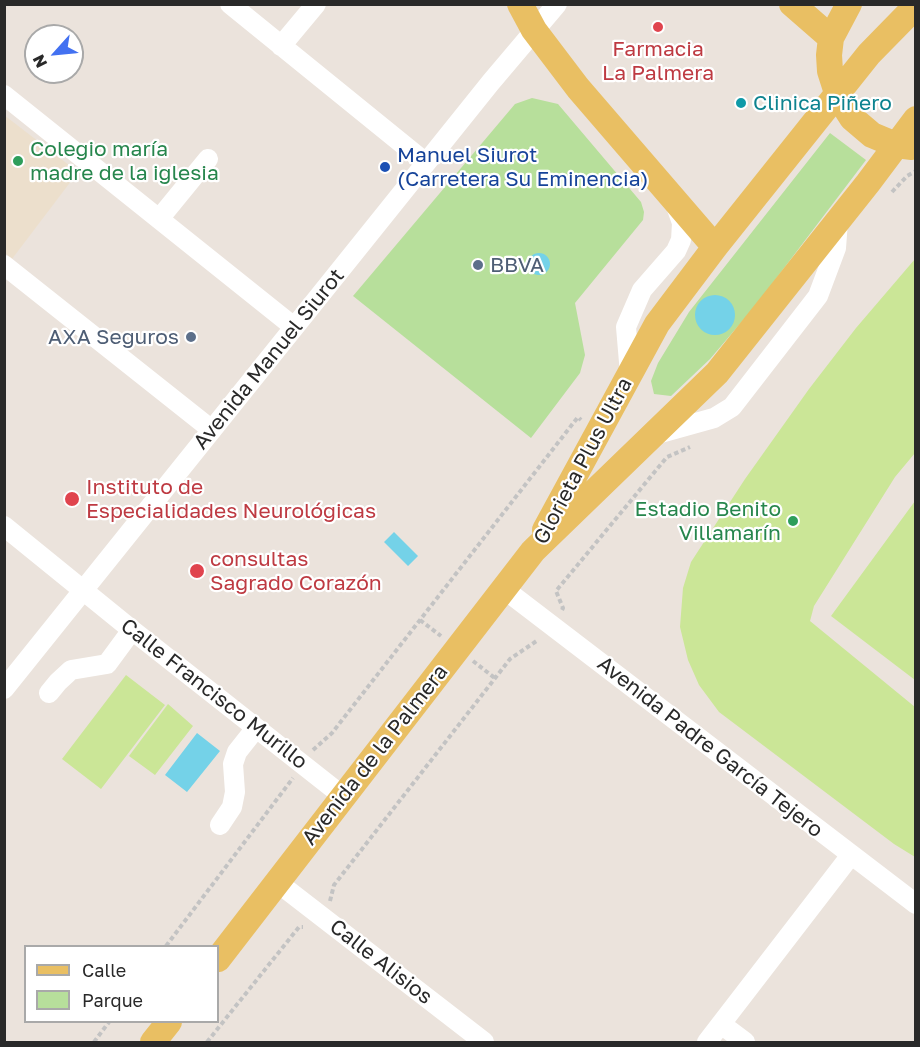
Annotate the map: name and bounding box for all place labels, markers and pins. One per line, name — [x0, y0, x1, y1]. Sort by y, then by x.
marker: Farmacia La Palmera — [651, 20, 665, 34]
place label: Farmacia La Palmera — [602, 36, 714, 86]
place label: Clinica Piñero — [753, 90, 892, 116]
marker: Clinica Piñero — [734, 96, 748, 110]
place label: Colegio maría madre de la iglesia — [30, 136, 219, 186]
place label: Manuel Siurot (Carretera Su Eminencia) — [397, 142, 648, 192]
marker: Colegio maría madre de la iglesia — [11, 154, 25, 168]
marker: Manuel Siurot (Carretera Su Eminencia) — [378, 160, 392, 174]
place label: BBVA — [490, 252, 544, 278]
marker: BBVA — [471, 258, 485, 272]
place label: AXA Seguros — [48, 324, 179, 350]
marker: AXA Seguros — [184, 330, 198, 344]
place label: Instituto de Especialidades Neurológicas — [86, 474, 376, 524]
marker: Instituto de Especialidades Neurológicas — [63, 490, 81, 508]
place label: Estadio Benito Villamarín — [635, 496, 781, 546]
marker: Estadio Benito Villamarín — [786, 514, 800, 528]
place label: consultas Sagrado Corazón — [210, 546, 382, 596]
marker: consultas Sagrado Corazón — [188, 562, 206, 580]

